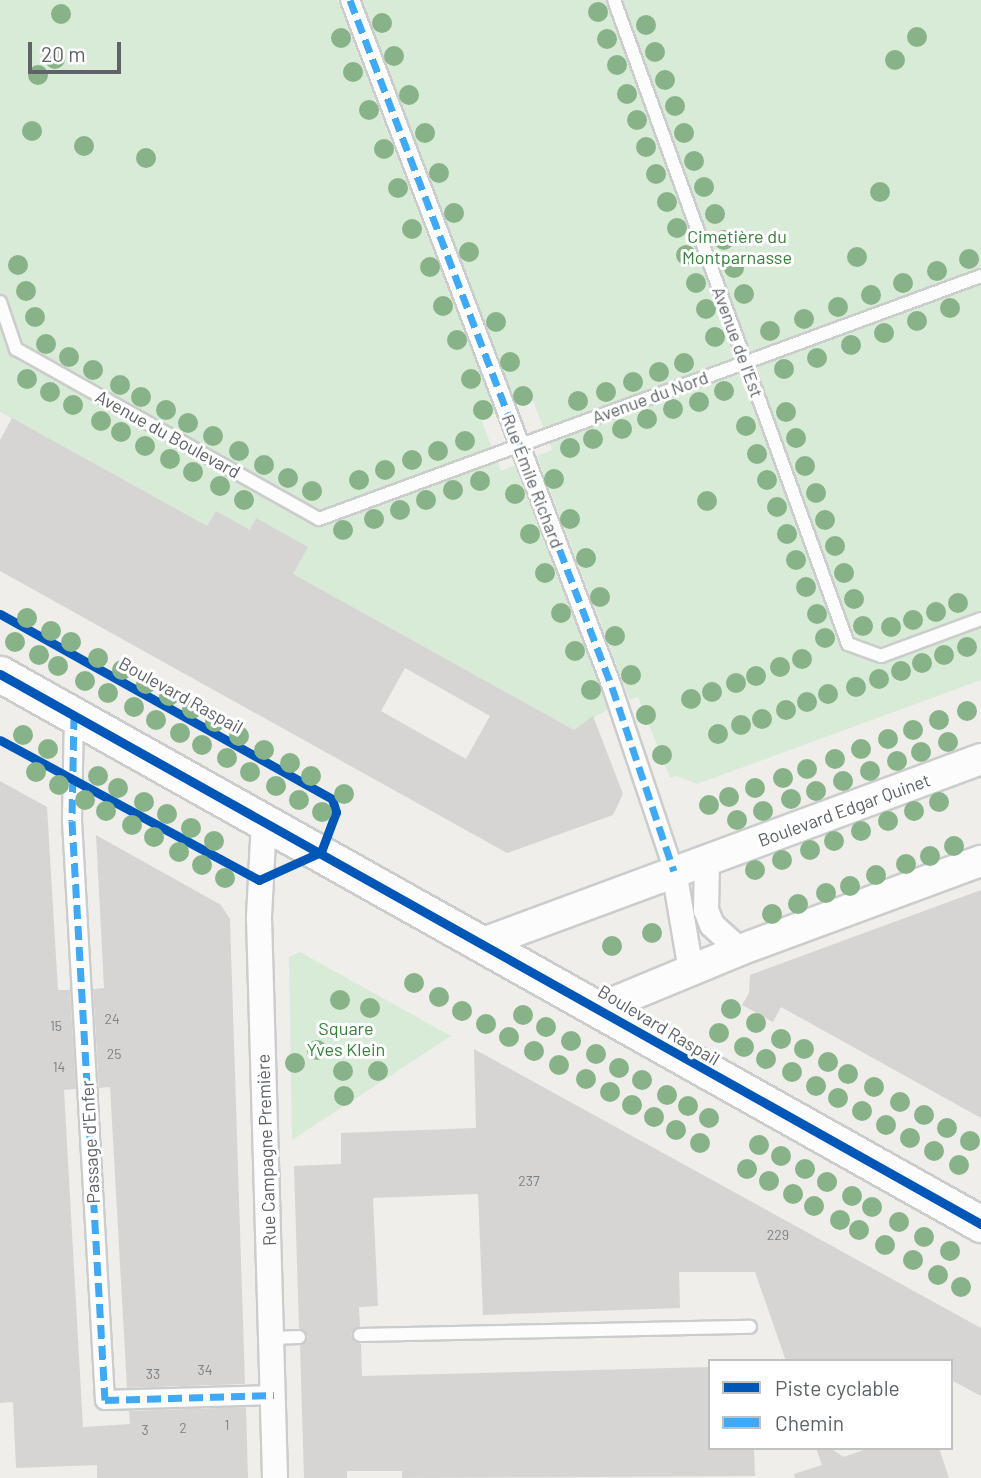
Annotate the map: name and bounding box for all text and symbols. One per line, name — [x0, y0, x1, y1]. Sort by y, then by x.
scale bar — [32, 28, 124, 72]
text: 20 m — [41, 41, 86, 66]
park label: Cimetière du Montparnasse — [682, 226, 792, 268]
street label: Avenue de l'Est — [708, 284, 768, 400]
street label: Avenue du Nord — [589, 366, 711, 428]
street label: Avenue du Boulevard — [92, 385, 244, 483]
street label: Rue Émile Richard — [498, 411, 568, 551]
street label: Boulevard Raspail — [115, 652, 247, 738]
street label: Boulevard Edgar Quinet — [755, 769, 933, 851]
street label: Boulevard Raspail — [594, 980, 724, 1070]
house number: 24 — [104, 1011, 120, 1027]
house number: 15 — [50, 1018, 62, 1034]
park label: Square Yves Klein — [307, 1018, 385, 1060]
house number: 25 — [107, 1046, 121, 1062]
street label: Rue Campagne Première — [252, 1054, 280, 1246]
house number: 14 — [53, 1059, 65, 1075]
street label: Passage d'Enfer — [76, 1080, 104, 1204]
house number: 237 — [518, 1173, 540, 1189]
house number: 229 — [767, 1227, 789, 1243]
legend — [708, 1359, 953, 1450]
house number: 34 — [198, 1362, 212, 1378]
house number: 33 — [146, 1366, 160, 1382]
text: Piste cyclable — [775, 1375, 900, 1400]
text: Chemin — [775, 1410, 844, 1435]
house number: 1 — [225, 1417, 229, 1433]
house number: 2 — [179, 1420, 187, 1436]
house number: 3 — [141, 1422, 149, 1438]

